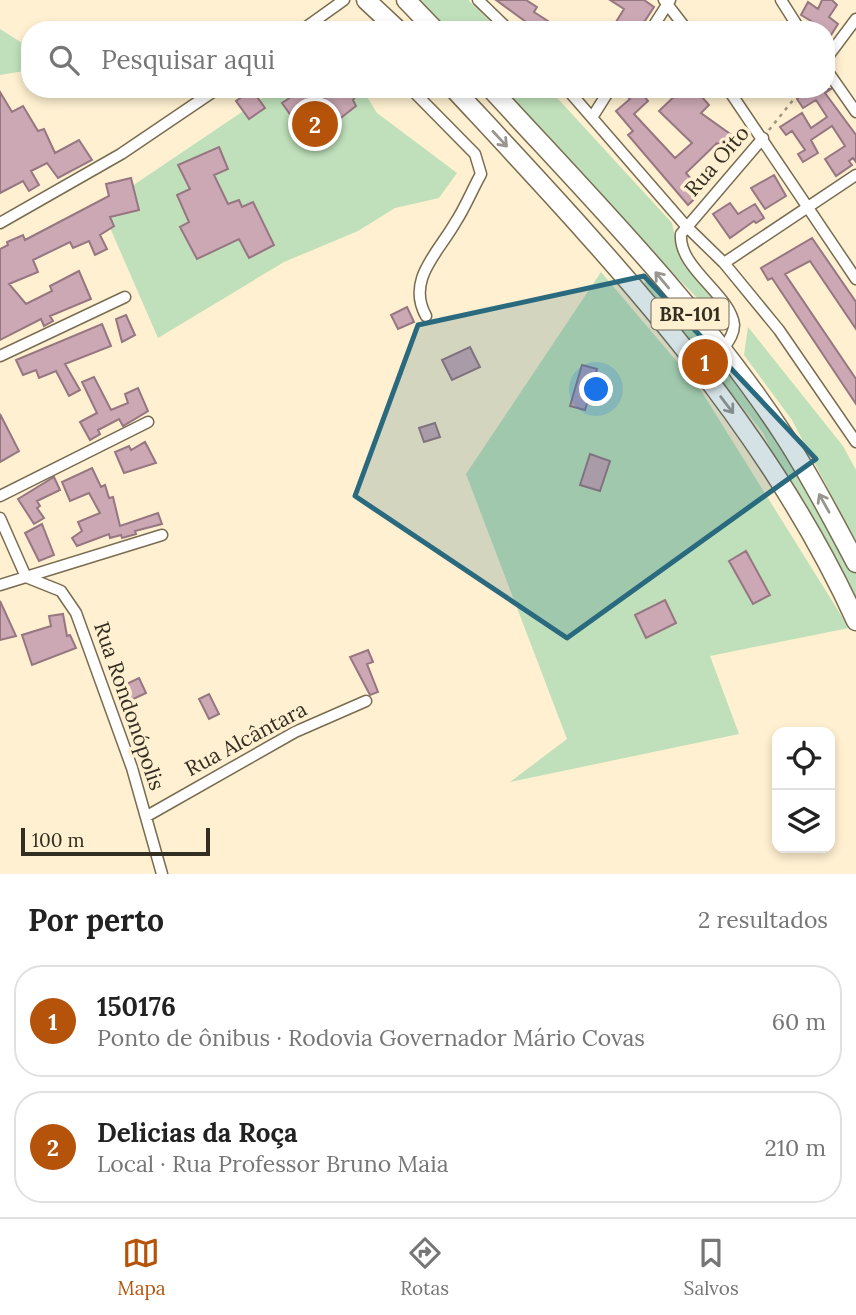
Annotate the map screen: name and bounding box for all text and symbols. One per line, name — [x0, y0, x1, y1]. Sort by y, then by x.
search box — [21, 21, 835, 98]
icon: search — [45, 41, 83, 79]
text: Pesquisar aqui — [101, 43, 275, 76]
pin: 2 — [292, 98, 338, 150]
street label: Rua Oito — [678, 120, 755, 202]
one-way arrow — [492, 130, 509, 147]
one-way arrow — [654, 271, 670, 289]
road number: BR-101 — [652, 298, 728, 330]
pin: 1 — [682, 336, 728, 388]
your location — [579, 372, 613, 406]
one-way arrow — [720, 395, 735, 414]
one-way arrow — [816, 494, 830, 514]
street label: Rua Rondonópolis — [88, 618, 171, 794]
street label: Rua Alcântara — [180, 695, 311, 782]
map controls — [772, 727, 835, 853]
button: locate — [772, 727, 835, 790]
button: layers — [772, 790, 835, 853]
scale bar — [21, 825, 210, 857]
text: 100 m — [32, 828, 85, 852]
text: Por perto — [28, 901, 164, 939]
text: 2 resultados — [698, 905, 828, 934]
text: 150176 — [97, 990, 176, 1023]
text: 1 — [48, 1007, 58, 1036]
text: 60 m — [772, 1007, 826, 1036]
text: Ponto de ônibus · Rodovia Governador Mário Covas — [97, 1023, 645, 1052]
text: Delicias da Roça — [97, 1116, 298, 1149]
text: 2 — [47, 1133, 59, 1162]
text: 210 m — [764, 1133, 826, 1162]
text: Local · Rua Professor Bruno Maia — [97, 1149, 449, 1178]
tab: Mapa — [117, 1234, 166, 1300]
tab: Rotas — [400, 1234, 449, 1300]
tab: Salvos — [684, 1234, 739, 1300]

